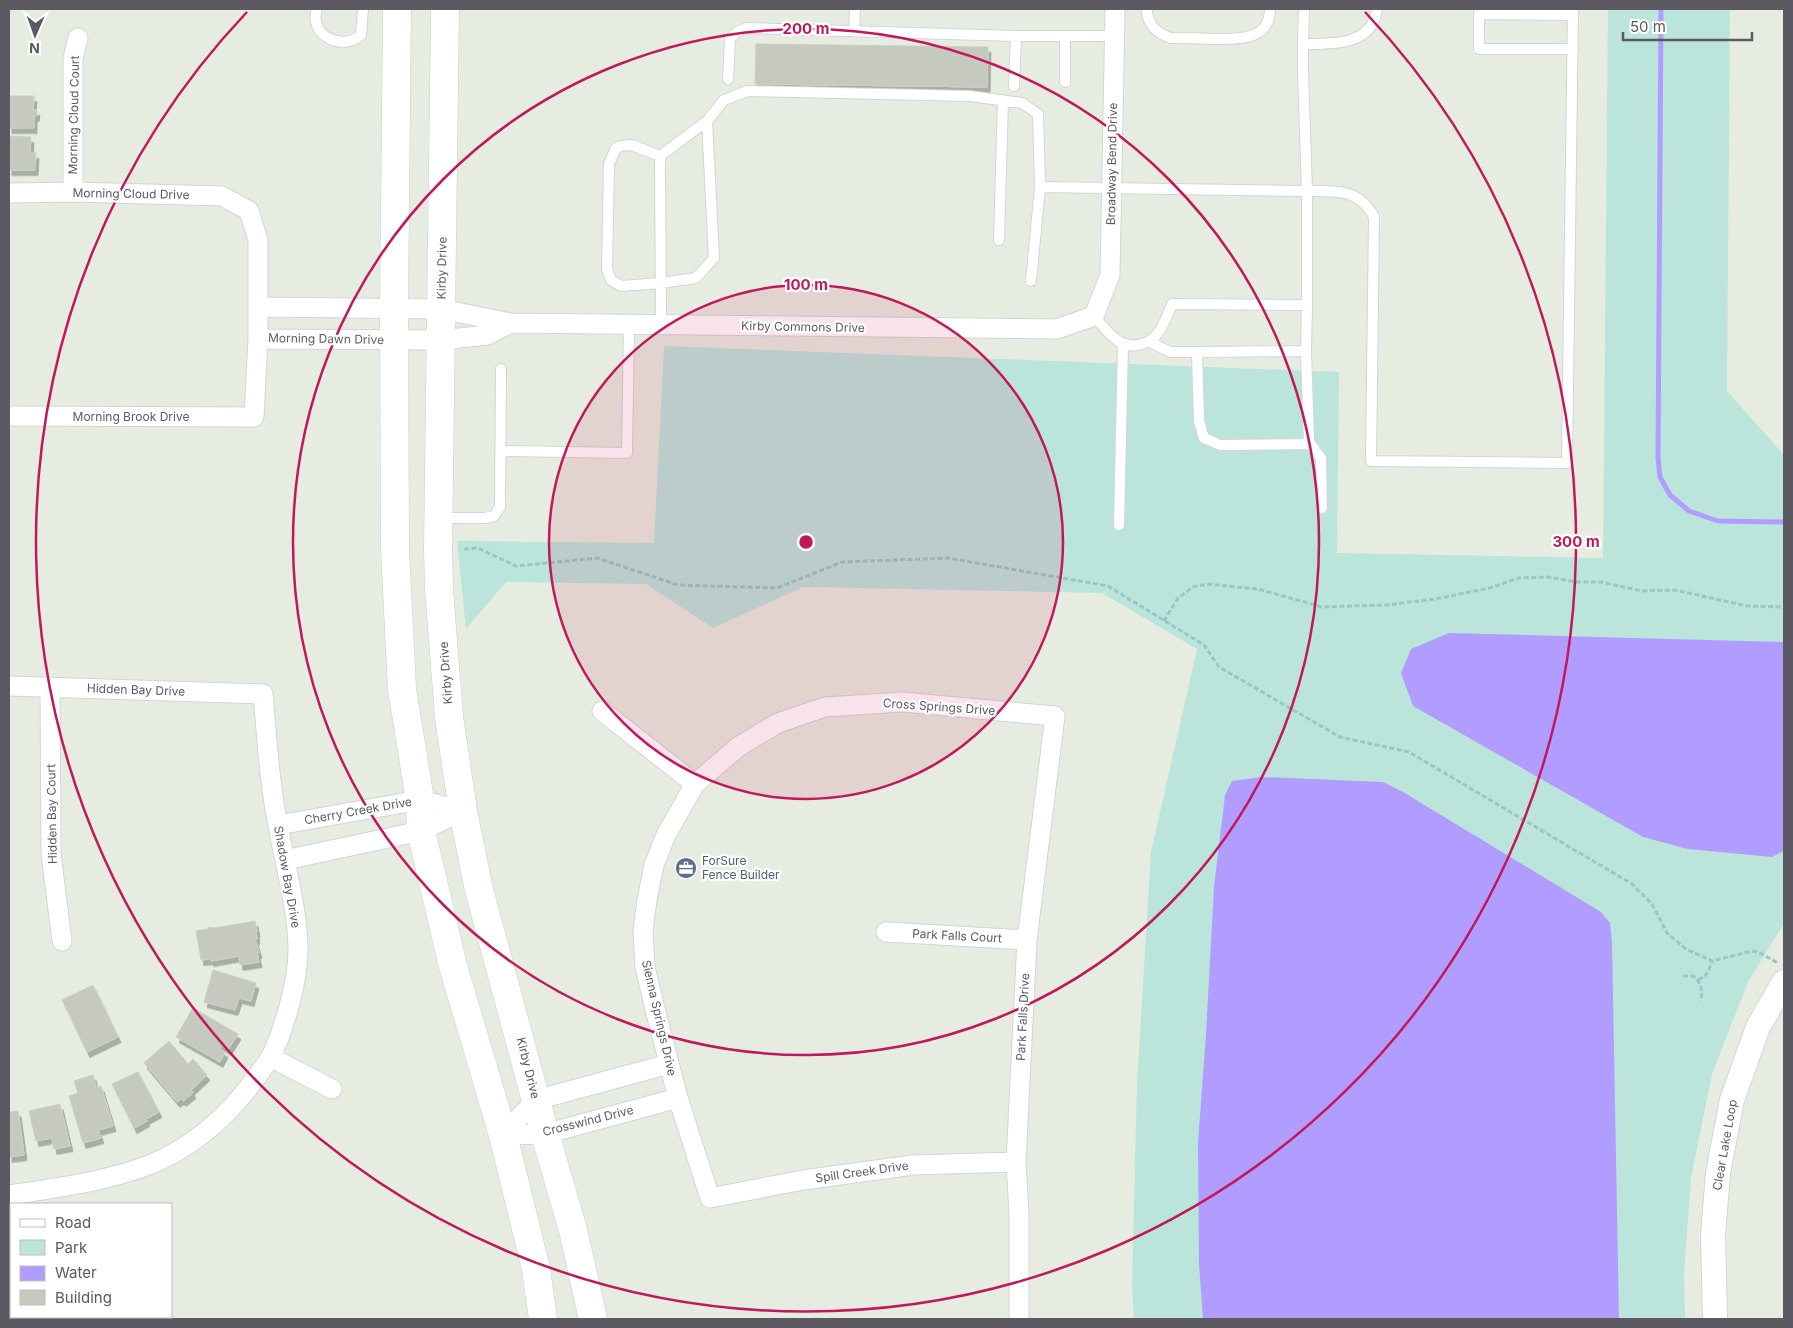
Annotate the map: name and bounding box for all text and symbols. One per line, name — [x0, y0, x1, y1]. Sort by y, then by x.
north arrow — [10, 10, 60, 60]
scale bar — [1623, 10, 1752, 42]
text: 50 m — [1630, 17, 1666, 36]
text: 200 m — [783, 19, 829, 38]
text: N — [29, 40, 40, 57]
street label: Morning Cloud Court — [65, 55, 82, 175]
street label: Broadway Bend Drive — [1103, 103, 1120, 225]
street label: Morning Cloud Drive — [72, 185, 190, 202]
street label: Kirby Drive — [433, 236, 450, 300]
text: 100 m — [784, 275, 828, 294]
street label: Kirby Commons Drive — [741, 318, 865, 335]
street label: Morning Dawn Drive — [268, 330, 384, 347]
street label: Morning Brook Drive — [73, 409, 189, 424]
text: 300 m — [1552, 532, 1600, 551]
centre of rings — [797, 533, 815, 551]
street label: Kirby Drive — [436, 641, 455, 705]
street label: Hidden Bay Drive — [87, 680, 185, 699]
street label: Cross Springs Drive — [882, 695, 996, 718]
street label: Hidden Bay Court — [43, 764, 60, 864]
street label: Cherry Creek Drive — [303, 794, 413, 827]
street label: Shadow Bay Drive — [271, 825, 304, 929]
place label: ForSure Fence Builder — [702, 853, 780, 882]
office icon: ForSure Fence Builder — [674, 856, 698, 880]
street label: Park Falls Court — [912, 926, 1002, 945]
street label: Sienna Springs Drive — [639, 958, 680, 1077]
street label: Park Falls Drive — [1013, 973, 1032, 1061]
street label: Kirby Drive — [514, 1036, 543, 1100]
street label: Clear Lake Loop — [1709, 1098, 1740, 1192]
street label: Crosswind Drive — [541, 1102, 635, 1139]
street label: Spill Creek Drive — [814, 1158, 910, 1185]
legend — [10, 1203, 172, 1318]
text: Road — [55, 1213, 91, 1232]
text: Park — [55, 1238, 88, 1257]
text: Water — [55, 1263, 97, 1282]
text: Building — [55, 1288, 112, 1307]

